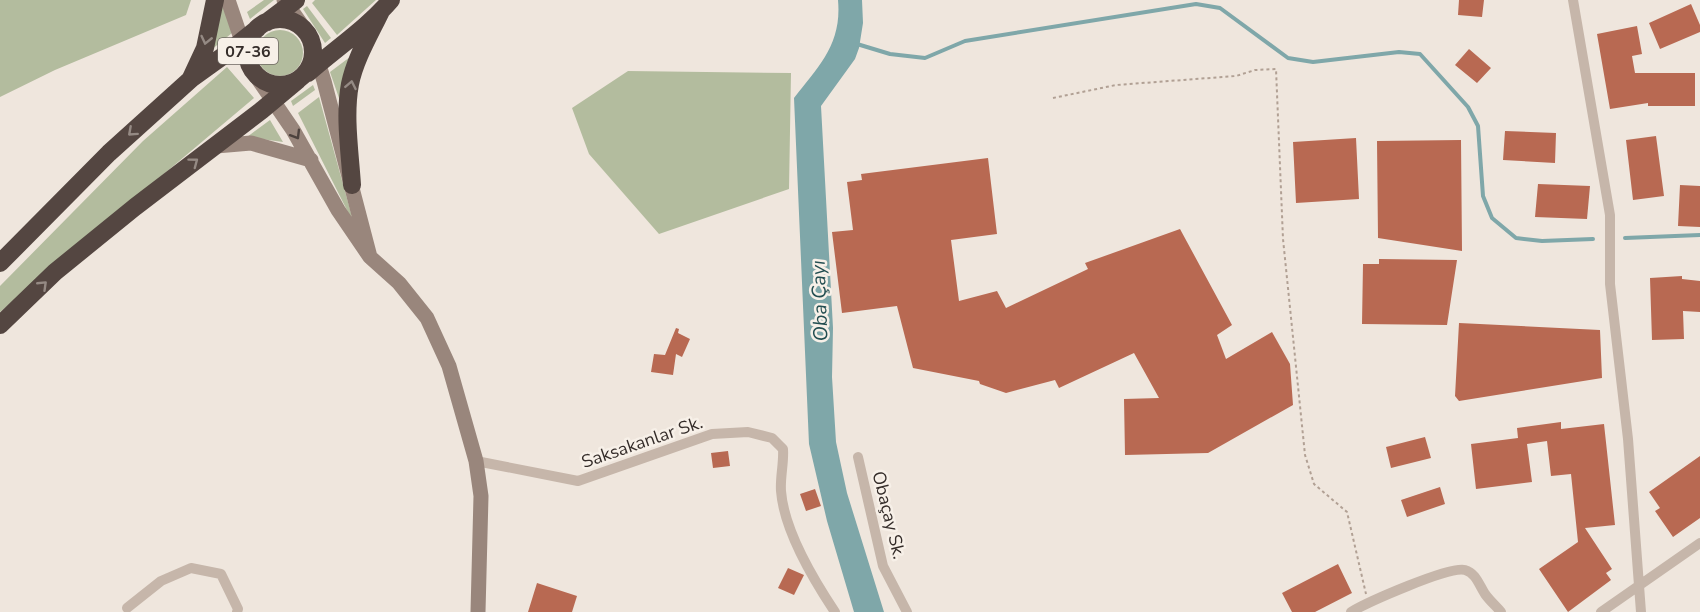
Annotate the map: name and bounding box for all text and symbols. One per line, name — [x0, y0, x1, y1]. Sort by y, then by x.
one-way arrow — [201, 35, 214, 45]
road number: 07-36 — [218, 38, 278, 64]
one-way arrow — [344, 81, 357, 91]
one-way arrow — [128, 125, 139, 136]
one-way arrow — [289, 129, 301, 139]
one-way arrow — [188, 159, 199, 170]
water label: Oba Çayı — [805, 260, 834, 342]
one-way arrow — [35, 281, 46, 292]
street label: Saksakanlar Sk. — [578, 410, 706, 474]
street label: Obaçay Sk. — [866, 469, 912, 561]

